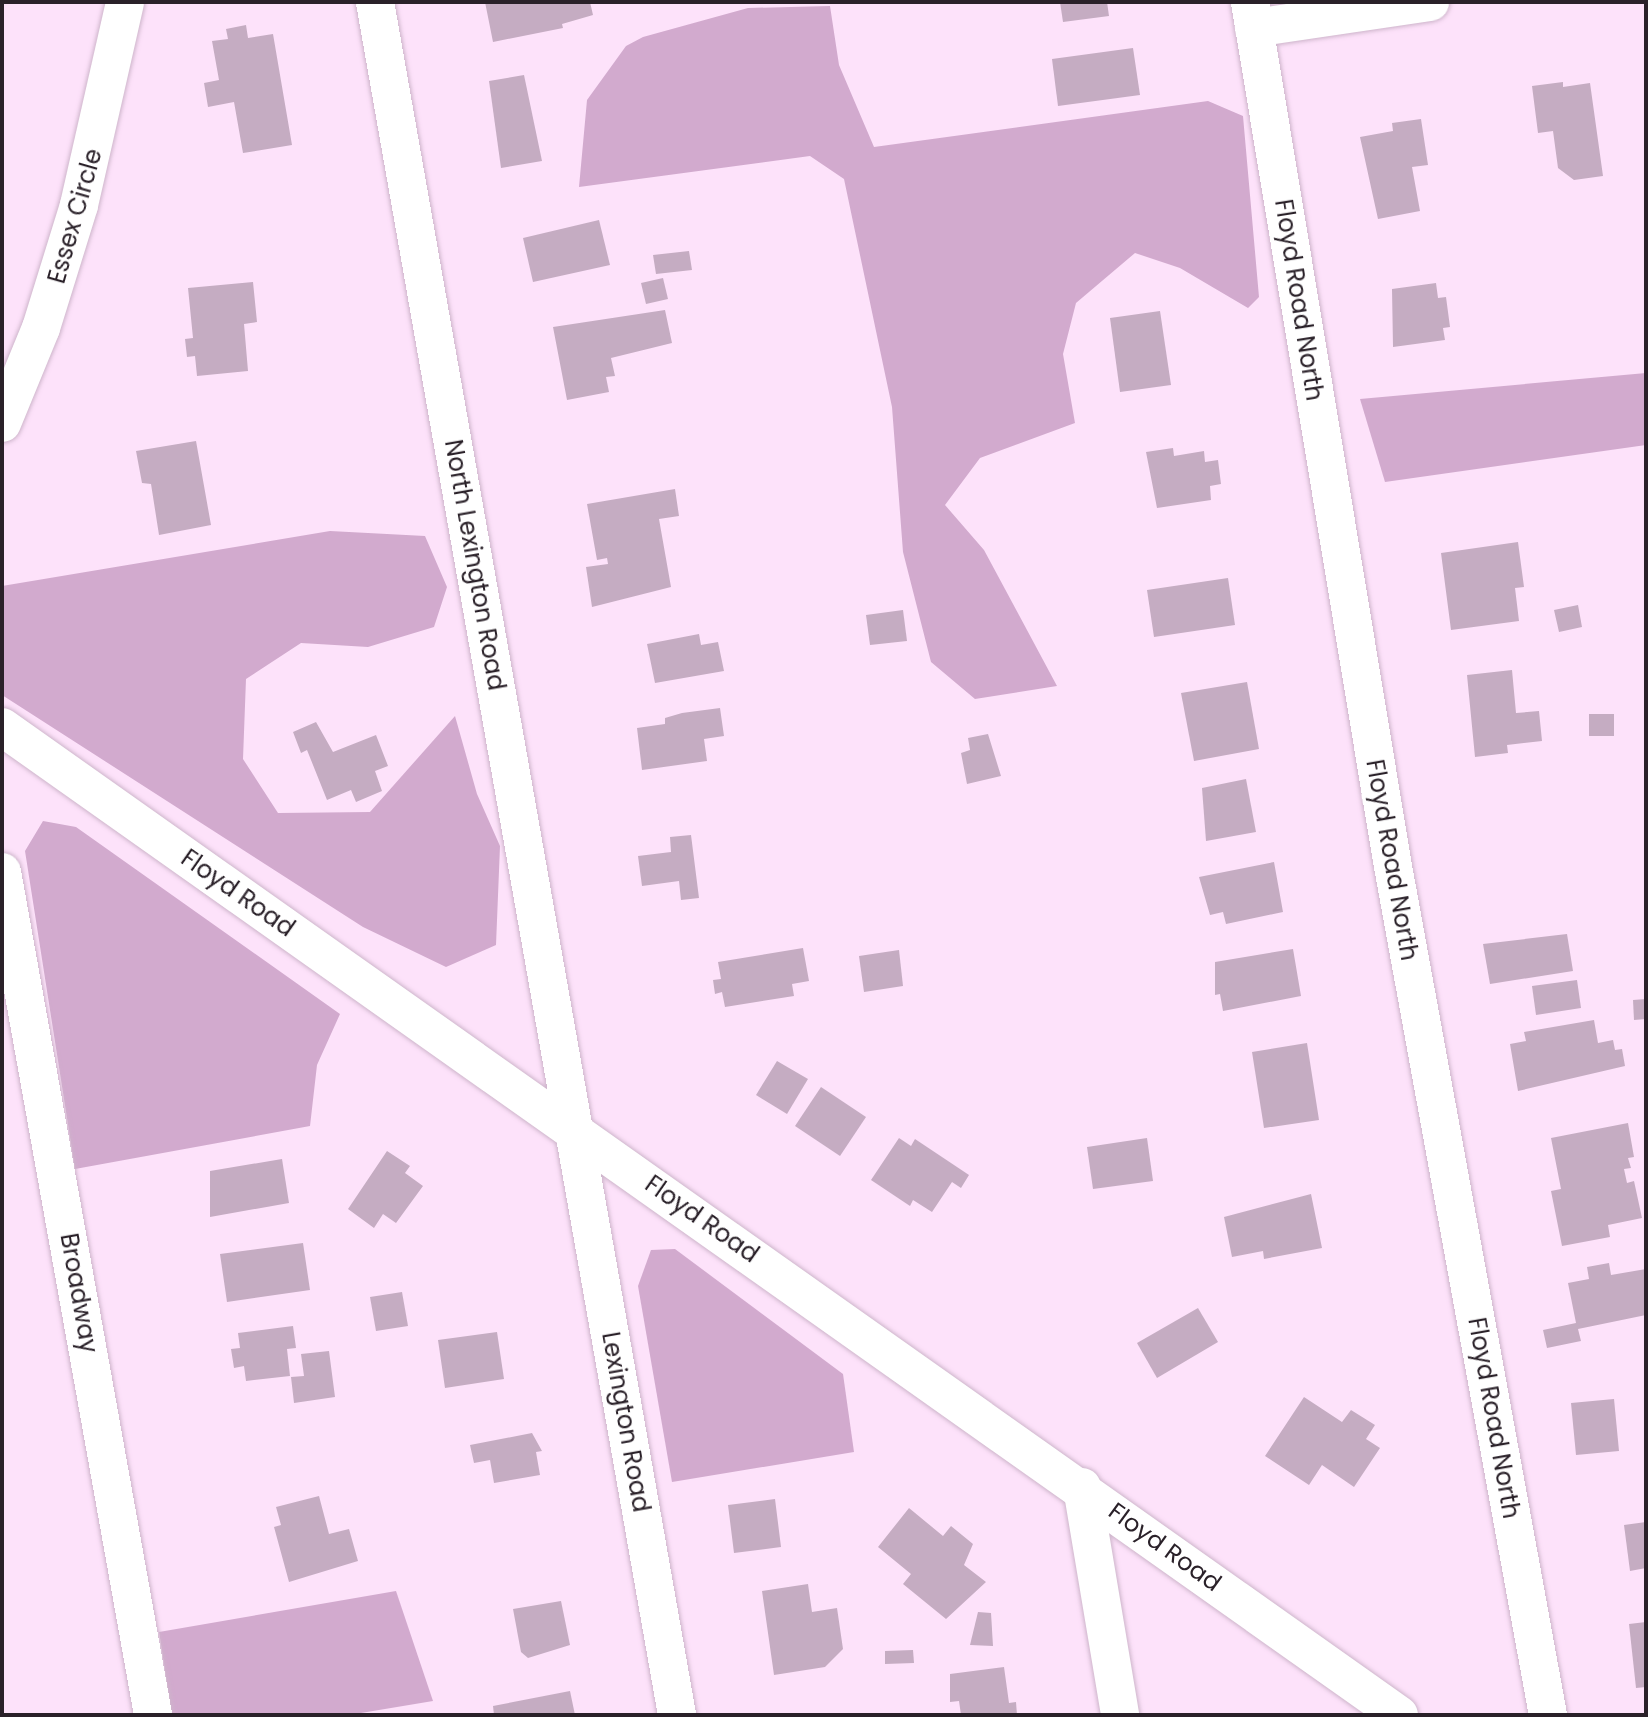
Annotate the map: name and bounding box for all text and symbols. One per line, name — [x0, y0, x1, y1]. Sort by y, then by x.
street label: Essex Circle — [42, 145, 108, 287]
street label: Floyd Road North — [1269, 197, 1329, 403]
street label: North Lexington Road — [439, 437, 511, 693]
street label: Floyd Road North — [1360, 757, 1424, 963]
street label: Floyd Road — [176, 843, 300, 943]
street label: Floyd Road — [640, 1169, 764, 1269]
street label: Broadway — [54, 1231, 104, 1355]
street label: Floyd Road North — [1462, 1315, 1526, 1521]
street label: Lexington Road — [596, 1330, 656, 1514]
street label: Floyd Road — [1103, 1497, 1227, 1597]

